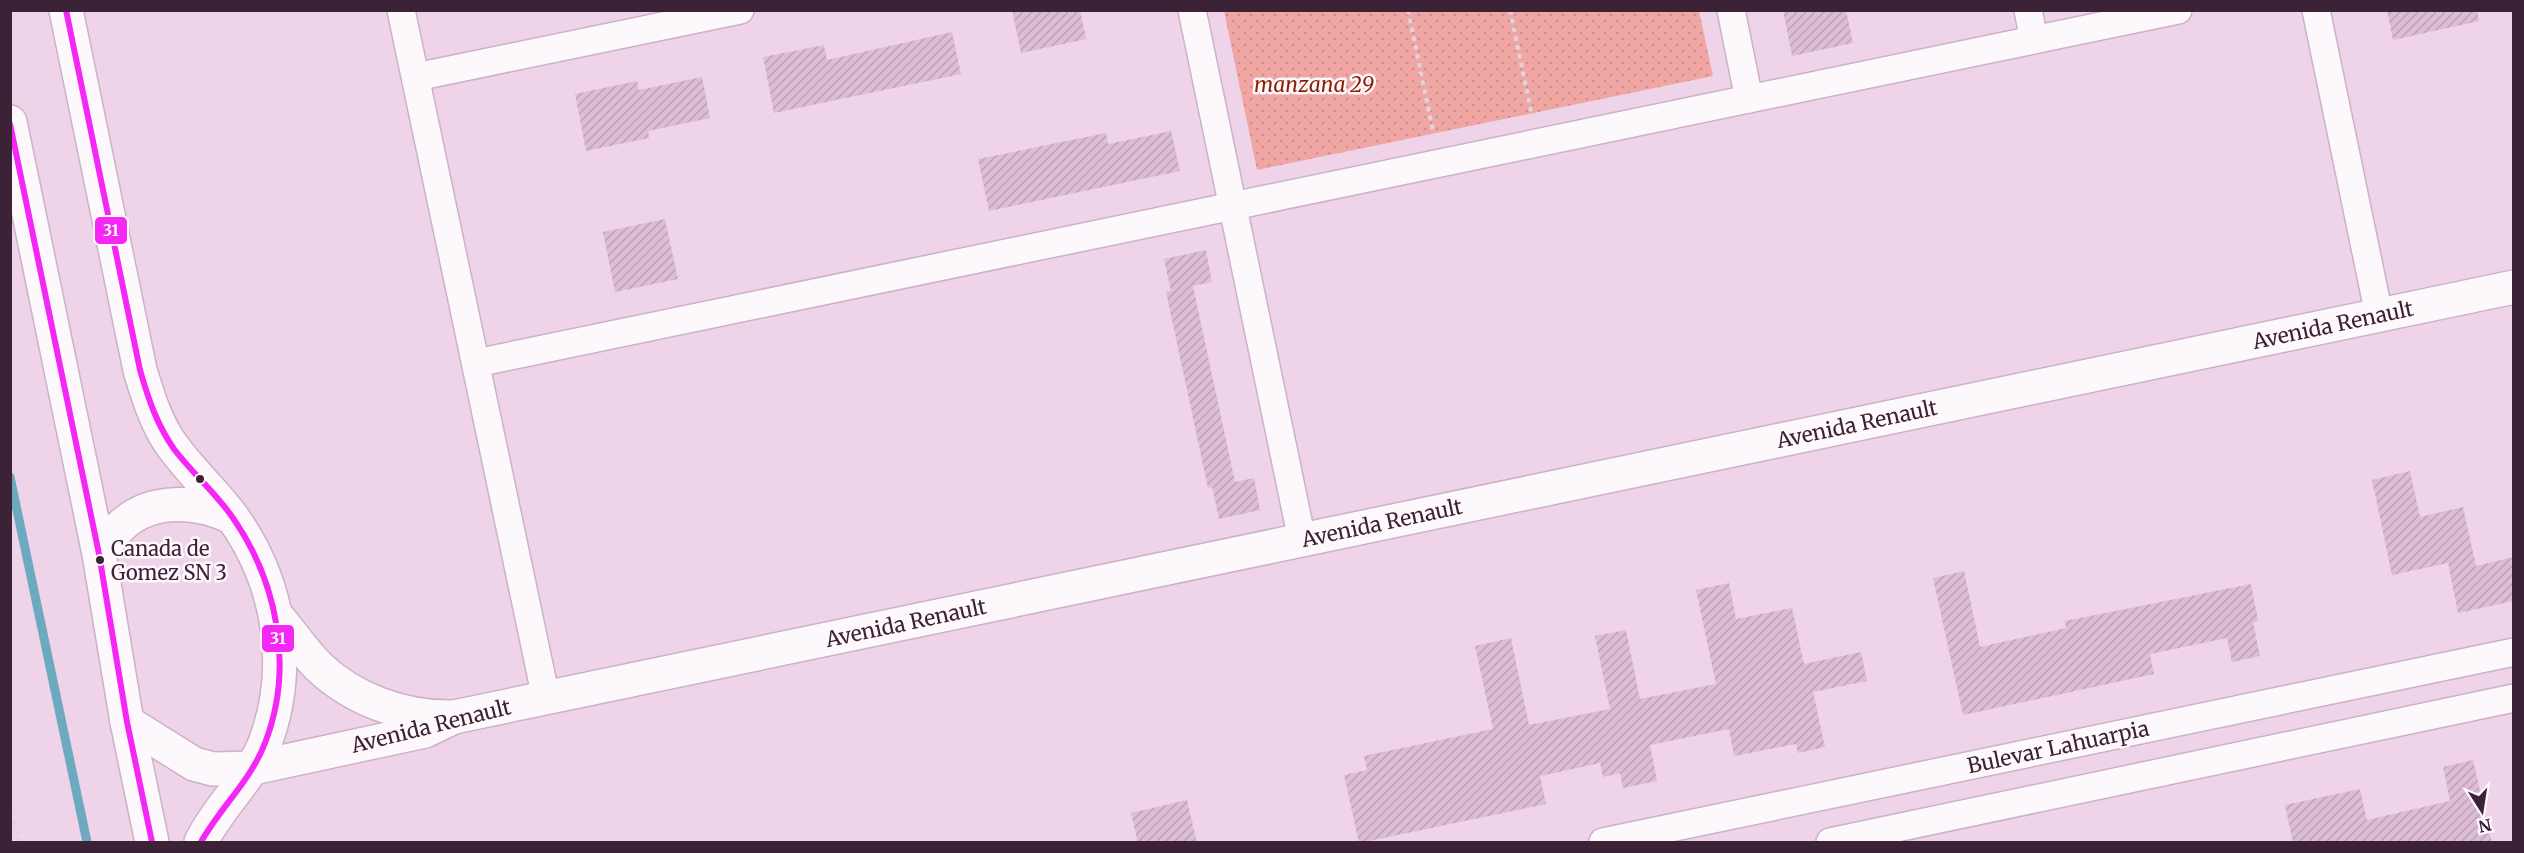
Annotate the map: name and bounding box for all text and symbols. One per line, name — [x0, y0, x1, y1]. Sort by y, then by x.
park label: manzana 29 — [1254, 71, 1374, 98]
line badge: 31 — [94, 216, 128, 245]
text: 31 — [103, 220, 120, 240]
street label: Avenida Renault — [2249, 295, 2416, 355]
street label: Avenida Renault — [1773, 394, 1940, 454]
unlabelled marker — [194, 473, 206, 485]
street label: Avenida Renault — [1298, 493, 1465, 553]
place label: Canada de Gomez SN 3 — [111, 536, 227, 585]
marker: Canada de Gomez SN 3 — [94, 554, 106, 566]
street label: Avenida Renault — [822, 593, 989, 653]
line badge: 31 — [261, 624, 295, 653]
text: 31 — [270, 628, 287, 648]
street label: Avenida Renault — [347, 693, 514, 759]
street label: Bulevar Lahuarpia — [1965, 715, 2151, 779]
north arrow — [2452, 781, 2512, 841]
text: N — [2477, 815, 2493, 837]

